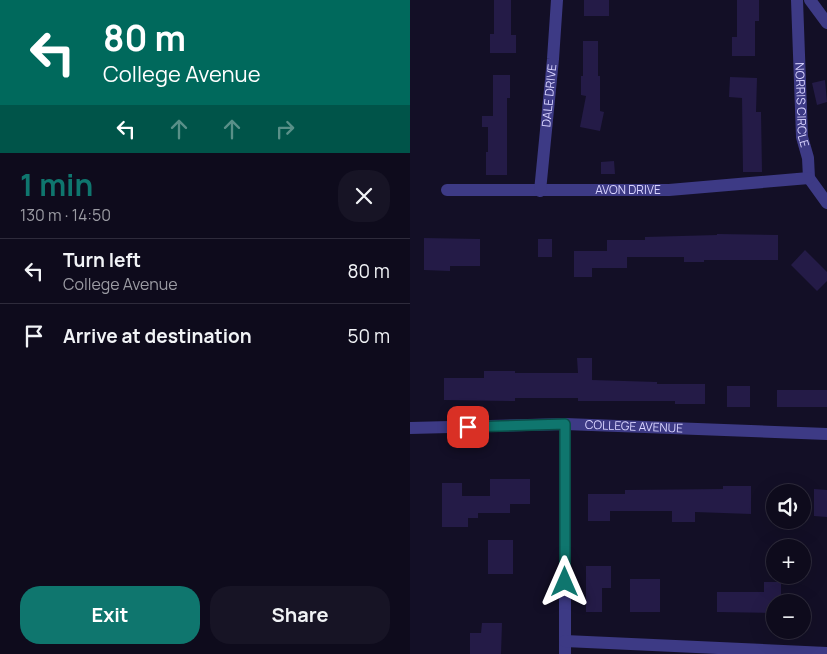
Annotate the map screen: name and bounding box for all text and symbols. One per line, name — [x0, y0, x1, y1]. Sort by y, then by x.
text: 80 m — [103, 14, 186, 62]
icon: left — [20, 20, 85, 85]
text: College Avenue — [103, 59, 261, 89]
street label: NORRIS CIRCLE — [791, 62, 814, 149]
street label: DALE DRIVE — [537, 63, 560, 128]
icon: left — [112, 115, 140, 143]
icon: ahead — [165, 115, 193, 143]
icon: ahead — [218, 115, 246, 143]
icon: right — [271, 115, 299, 143]
text: 1 min — [20, 164, 93, 205]
button: close — [338, 170, 390, 222]
street label: AVON DRIVE — [595, 181, 661, 198]
text: 130 m · 14:50 — [20, 204, 111, 226]
text: Turn left — [63, 247, 141, 273]
icon: left — [20, 257, 48, 285]
text: 80 m — [347, 258, 390, 284]
text: College Avenue — [63, 273, 178, 295]
icon: arrive — [20, 322, 48, 350]
text: Arrive at destination — [63, 323, 252, 349]
text: 50 m — [348, 323, 390, 349]
pin — [447, 406, 489, 448]
icon: arrive — [454, 413, 482, 441]
street label: COLLEGE AVENUE — [585, 416, 683, 437]
map controls — [766, 484, 811, 639]
button: sound — [766, 484, 811, 529]
button: + — [766, 539, 811, 584]
position arrow — [538, 555, 590, 607]
button: Exit — [20, 586, 200, 644]
button: Share — [210, 586, 390, 644]
button: − — [766, 594, 811, 639]

